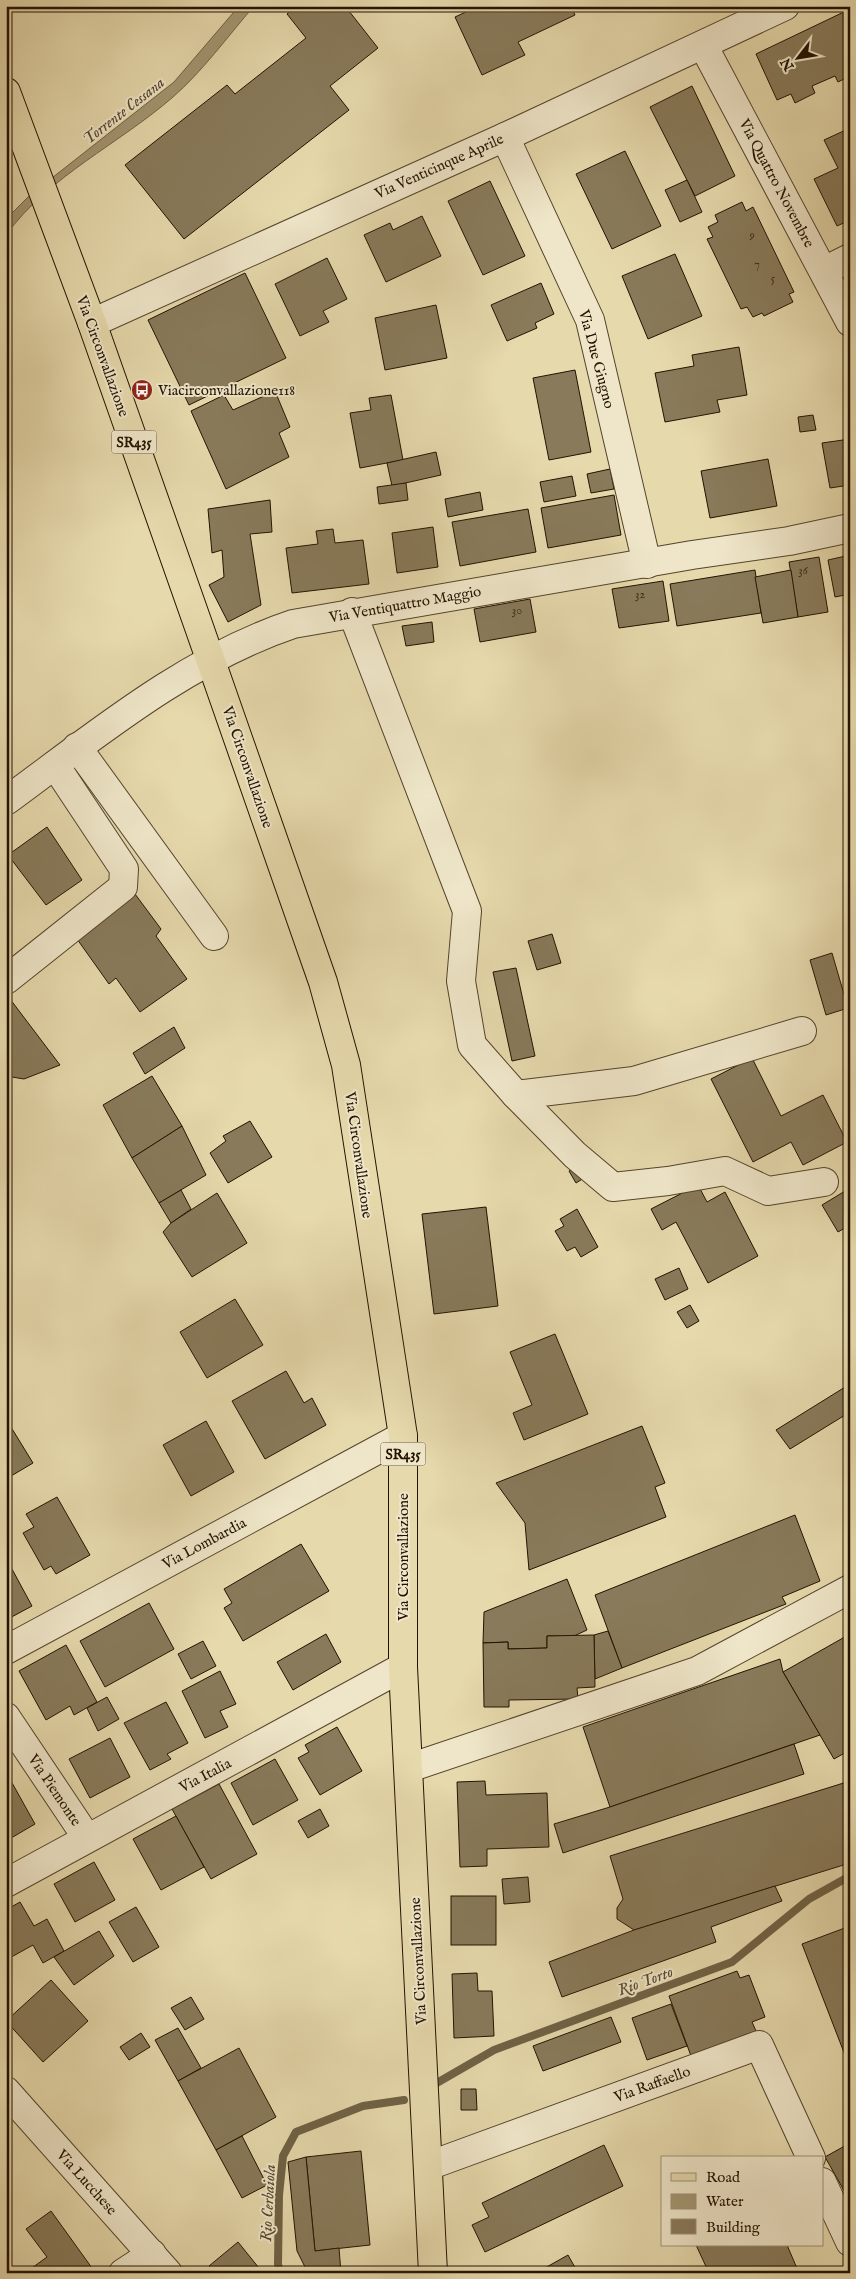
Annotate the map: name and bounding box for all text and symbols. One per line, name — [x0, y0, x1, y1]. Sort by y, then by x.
north arrow — [774, 32, 824, 82]
text: N — [777, 54, 799, 75]
water label: Torrente Cessana — [79, 73, 169, 150]
street label: Via Quattro Novembre — [734, 115, 819, 251]
street label: Via Venticinque Aprile — [371, 129, 507, 204]
house number: 9 — [748, 228, 755, 243]
house number: 7 — [754, 257, 760, 272]
house number: 5 — [771, 271, 776, 286]
street label: Via Circonvallazione — [71, 292, 133, 419]
street label: Via Due Giugno — [574, 307, 619, 411]
bus stop icon: Viacirconvallazione118 — [130, 378, 154, 402]
place label: Viacirconvallazione118 — [157, 381, 295, 400]
road number: SR435 — [112, 431, 156, 454]
house number: 36 — [798, 563, 809, 578]
street label: Via Ventiquattro Maggio — [326, 582, 483, 627]
house number: 32 — [635, 587, 645, 602]
house number: 30 — [512, 603, 522, 618]
street label: Via Circonvallazione — [217, 703, 277, 831]
street label: Via Circonvallazione — [340, 1090, 377, 1220]
road number: SR435 — [380, 1442, 426, 1466]
street label: Via Circonvallazione — [394, 1493, 413, 1622]
street label: Via Lombardia — [158, 1513, 250, 1574]
street label: Via Piemonte — [23, 1750, 86, 1830]
street label: Via Italia — [175, 1754, 235, 1797]
street label: Via Circonvallazione — [406, 1897, 431, 2026]
water label: Rio Torto — [615, 1963, 676, 2001]
street label: Via Raffaello — [610, 2062, 693, 2107]
street label: Via Lucchese — [52, 2145, 121, 2219]
legend — [661, 2156, 824, 2246]
water label: Rio Cerbaiola — [257, 2164, 281, 2242]
text: Road — [706, 2168, 741, 2187]
text: Water — [706, 2192, 744, 2211]
text: Building — [706, 2218, 761, 2237]

